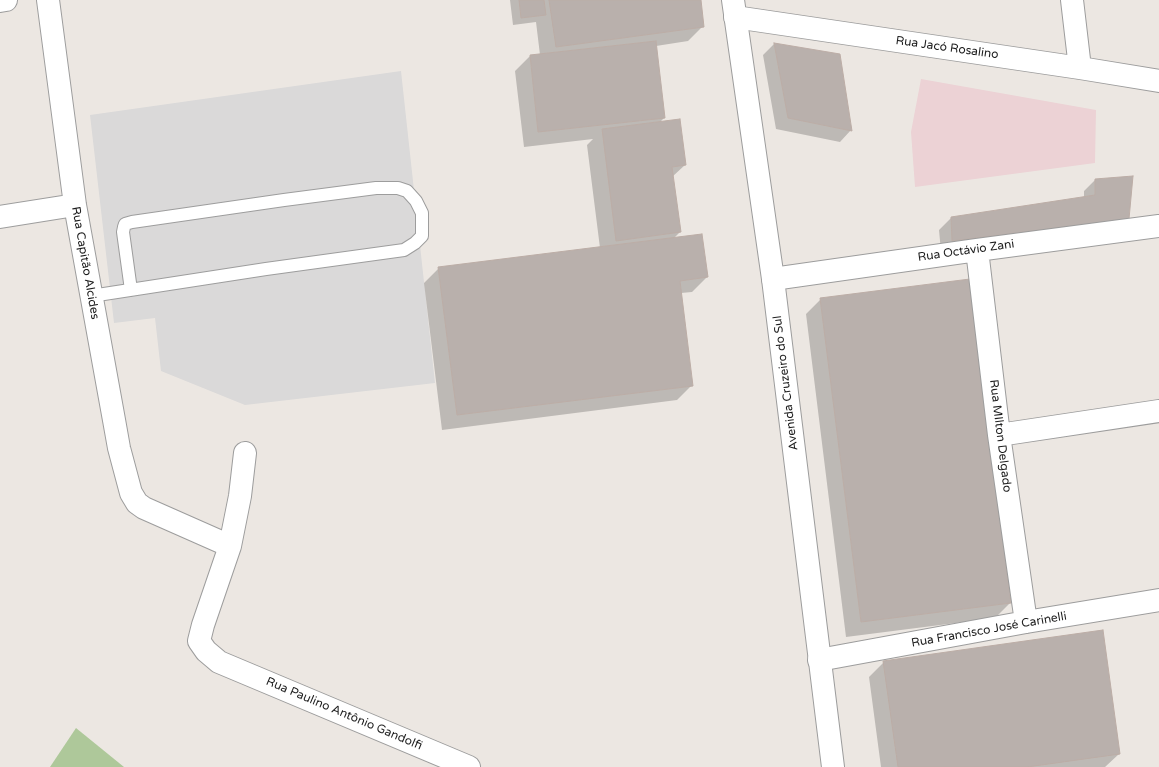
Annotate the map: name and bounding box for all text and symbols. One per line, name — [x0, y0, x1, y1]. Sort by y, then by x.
street label: Rua Jacó Rosalino — [895, 34, 999, 62]
street label: Rua Capitão Alcides — [68, 205, 102, 321]
street label: Rua Octávio Zani — [917, 237, 1015, 265]
street label: Avenida Cruzeiro do Sul — [771, 315, 801, 451]
street label: Rua MIlton Delgado — [986, 379, 1014, 493]
street label: Rua Francisco José Carinelli — [910, 609, 1068, 651]
street label: Rua Paulino Antônio Gandolfi — [264, 674, 424, 754]

